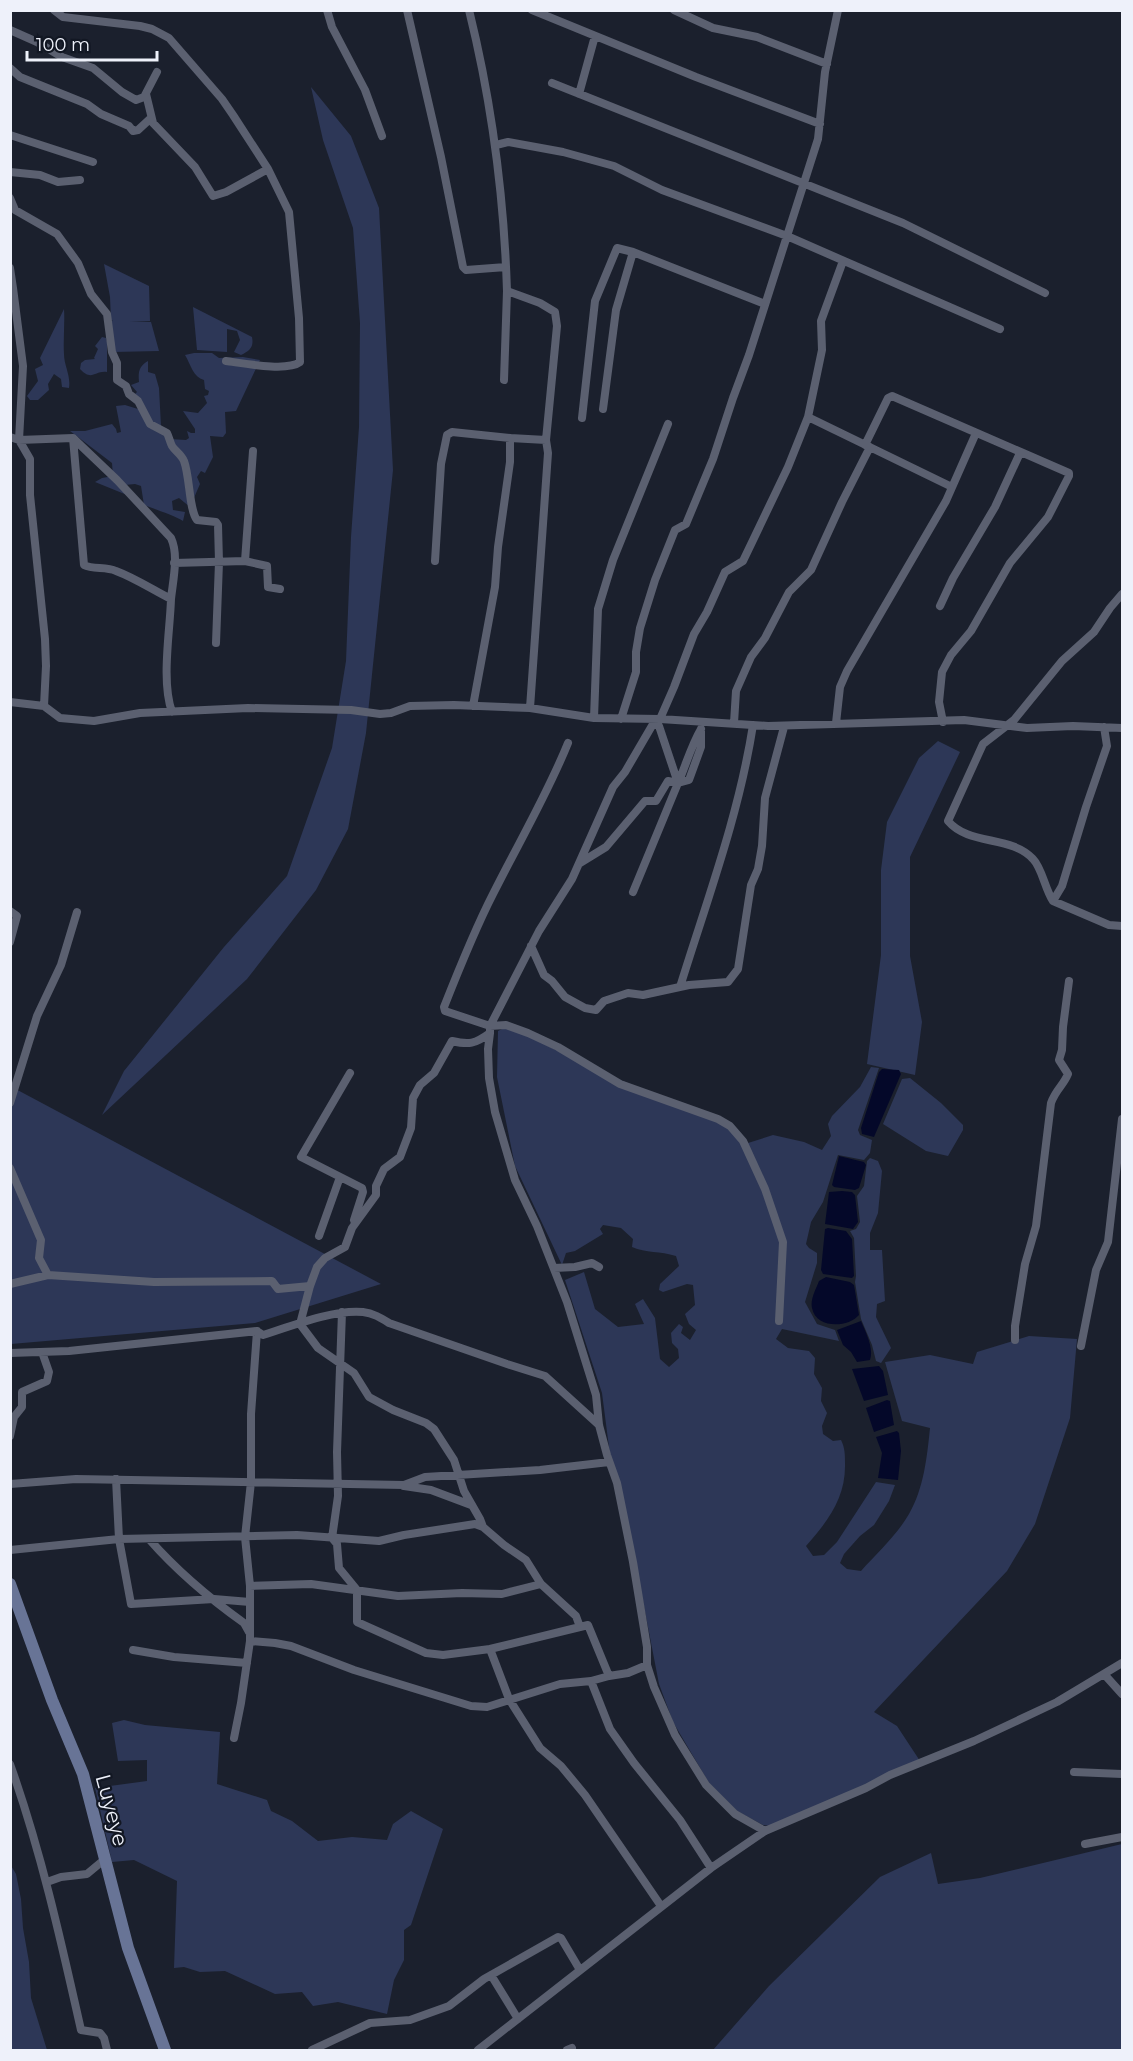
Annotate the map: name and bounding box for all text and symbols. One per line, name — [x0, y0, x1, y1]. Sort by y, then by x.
scale bar — [27, 24, 158, 62]
text: 100 m — [36, 34, 90, 56]
street label: Luyeye — [90, 1771, 134, 1849]

